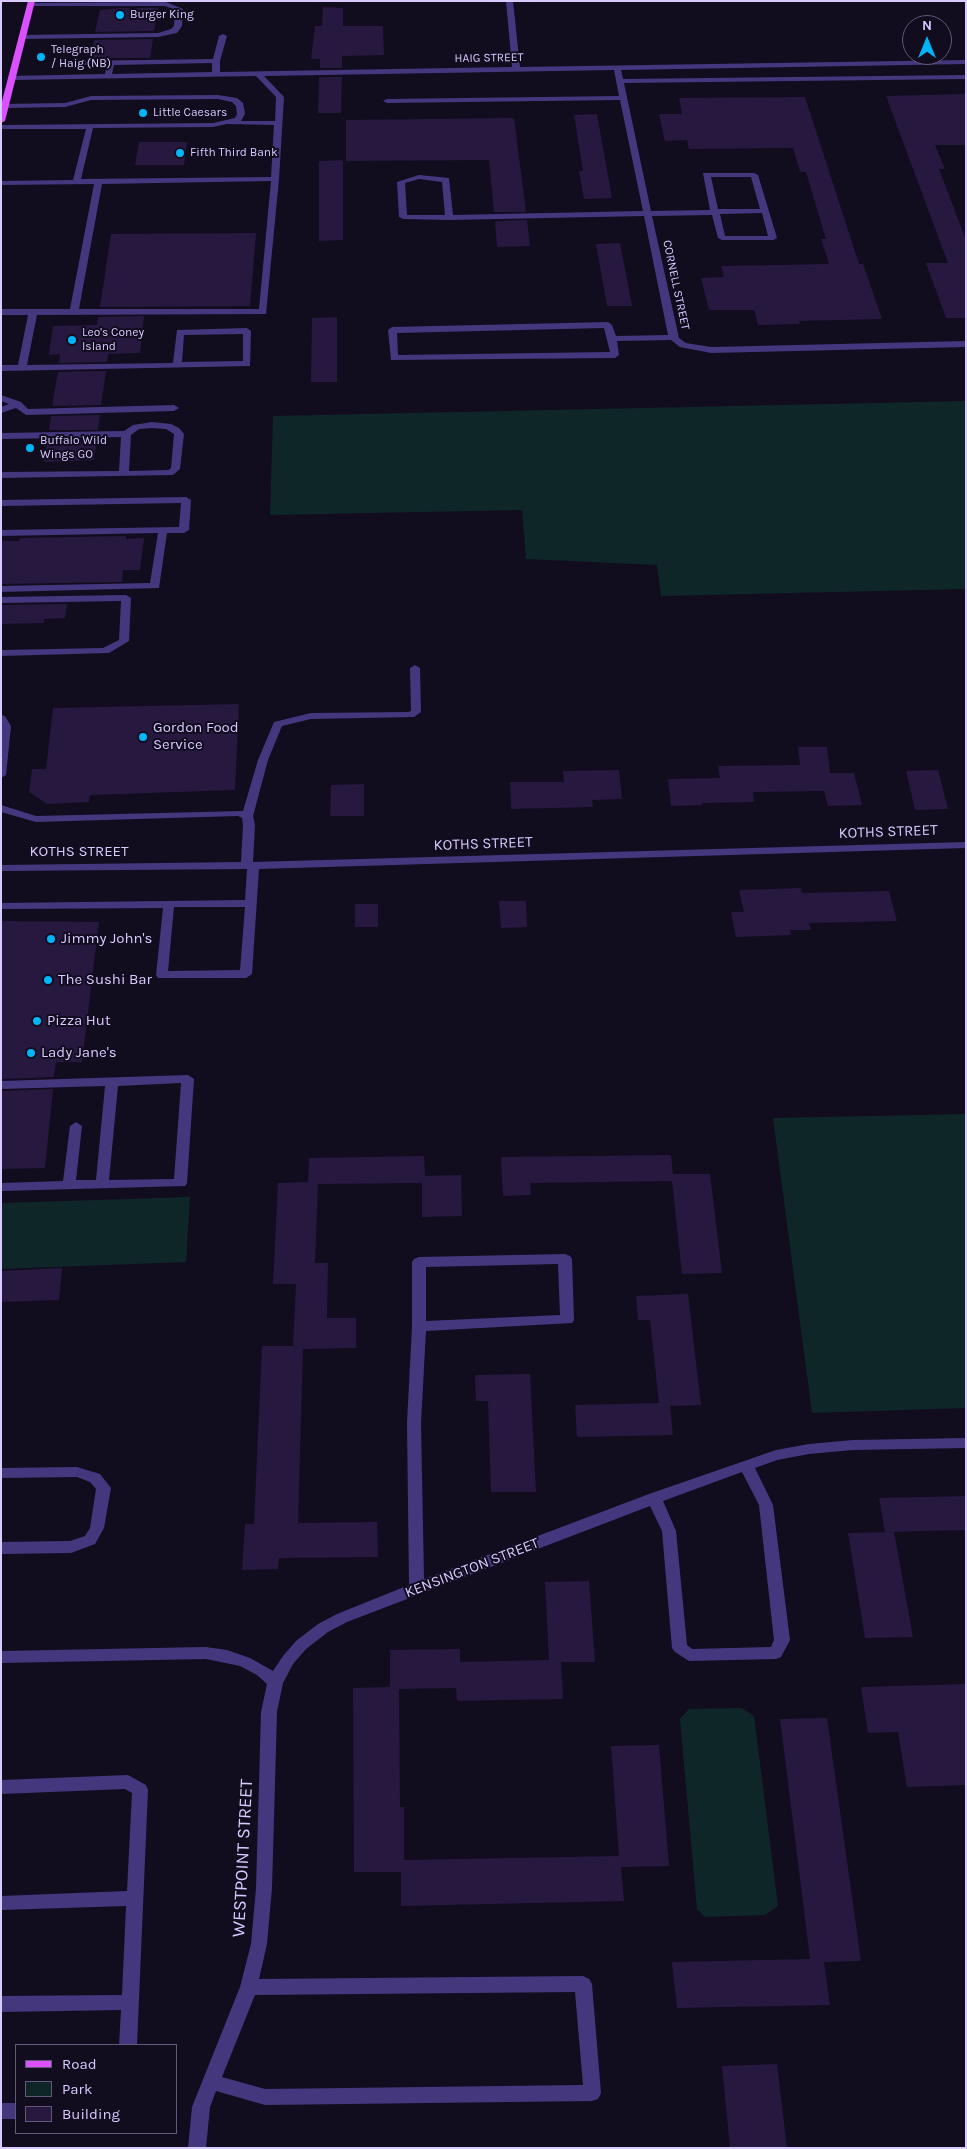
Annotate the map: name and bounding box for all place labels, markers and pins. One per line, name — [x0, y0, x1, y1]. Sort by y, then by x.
place label: Burger King — [130, 8, 194, 22]
marker: Burger King — [114, 9, 126, 21]
place label: Telegraph / Haig (NB) — [51, 43, 111, 71]
marker: Telegraph / Haig (NB) — [35, 51, 47, 63]
place label: Little Caesars — [153, 106, 227, 120]
marker: Little Caesars — [137, 107, 149, 119]
place label: Fifth Third Bank — [190, 146, 278, 160]
marker: Fifth Third Bank — [174, 147, 186, 159]
place label: Leo's Coney Island — [82, 326, 144, 354]
marker: Leo's Coney Island — [66, 334, 78, 346]
place label: Buffalo Wild Wings GO — [40, 434, 107, 462]
marker: Buffalo Wild Wings GO — [24, 442, 36, 454]
place label: Gordon Food Service — [153, 719, 239, 754]
marker: Gordon Food Service — [137, 731, 149, 743]
place label: Jimmy John's — [61, 930, 152, 948]
marker: Jimmy John's — [45, 933, 57, 945]
place label: The Sushi Bar — [58, 971, 152, 989]
marker: The Sushi Bar — [42, 974, 54, 986]
place label: Pizza Hut — [47, 1012, 111, 1030]
marker: Pizza Hut — [31, 1015, 43, 1027]
place label: Lady Jane's — [41, 1044, 117, 1062]
marker: Lady Jane's — [25, 1047, 37, 1059]

